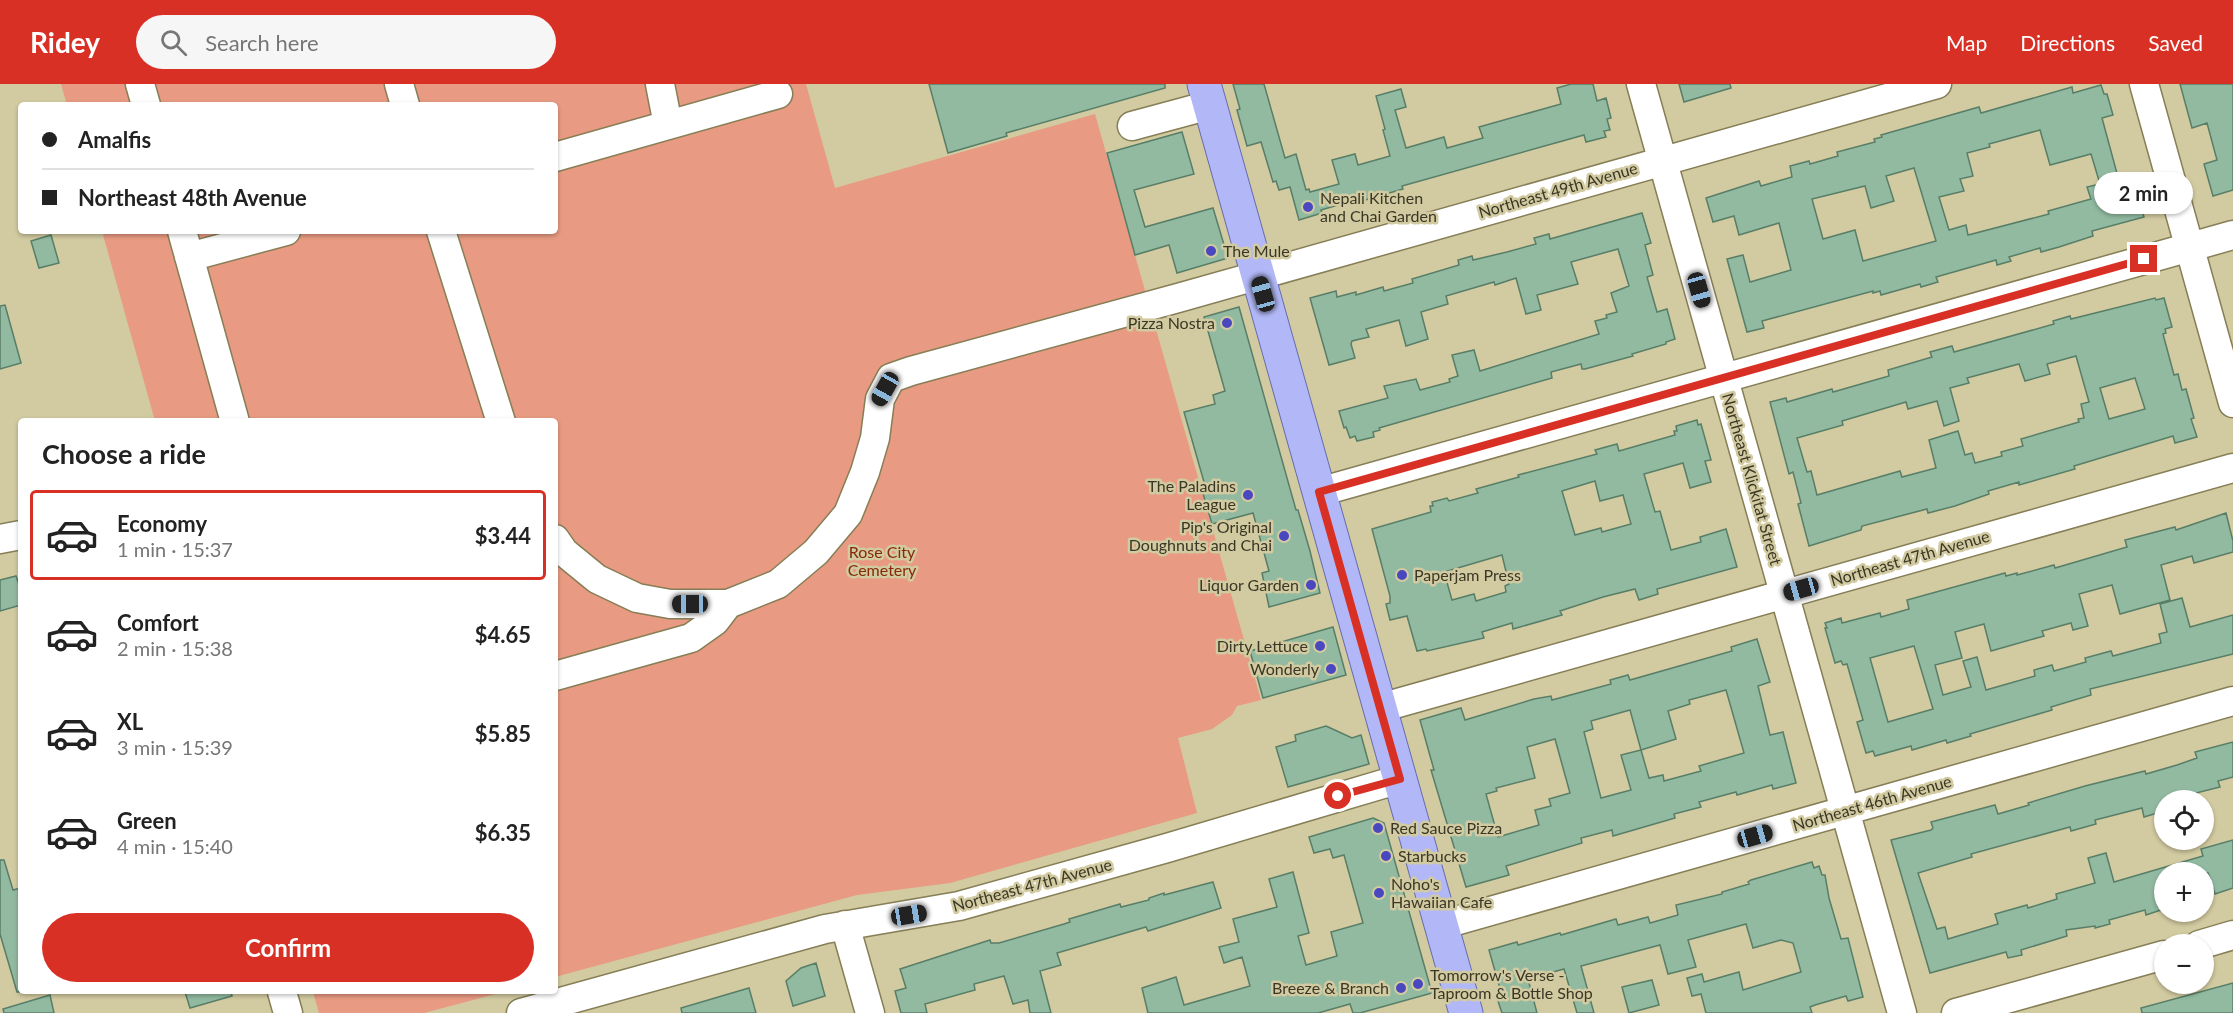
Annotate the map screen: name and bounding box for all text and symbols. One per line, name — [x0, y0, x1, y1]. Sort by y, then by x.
search box — [136, 15, 556, 69]
text: Ridey — [30, 25, 100, 59]
icon: search — [157, 26, 190, 59]
text: Search here — [205, 29, 319, 56]
text: Map — [1946, 30, 1987, 55]
text: Directions — [2020, 30, 2115, 55]
text: Saved — [2148, 30, 2203, 55]
text: Amalfis — [78, 126, 151, 153]
street label: Northeast 49th Avenue — [1476, 158, 1640, 221]
callout: 2 min — [2094, 172, 2194, 214]
text: 2 min — [2119, 181, 2168, 205]
text: Northeast 48th Avenue — [78, 184, 307, 211]
place label: Nepali Kitchen and Chai Garden — [1320, 188, 1437, 225]
marker: Nepali Kitchen and Chai Garden — [1301, 200, 1315, 214]
place label: The Mule — [1223, 241, 1290, 260]
marker: The Mule — [1204, 244, 1218, 258]
route end — [2130, 245, 2157, 272]
car — [1685, 270, 1713, 310]
car — [1249, 274, 1277, 314]
place label: Pizza Nostra — [1128, 313, 1215, 332]
marker: Pizza Nostra — [1220, 316, 1234, 330]
car — [868, 369, 902, 409]
street label: Northeast Klickitat Street — [1719, 391, 1786, 567]
text: Choose a ride — [42, 437, 206, 470]
place label: The Paladins League — [1148, 476, 1236, 513]
marker: The Paladins League — [1241, 488, 1255, 502]
icon: car — [45, 508, 99, 562]
text: Economy — [117, 510, 207, 537]
place label: Pip's Original Doughnuts and Chai — [1129, 517, 1272, 554]
text: $3.44 — [475, 522, 531, 549]
street label: Northeast 47th Avenue — [1828, 526, 1992, 589]
marker: Pip's Original Doughnuts and Chai — [1277, 529, 1291, 543]
text: 1 min · 15:37 — [117, 537, 233, 561]
park label: Rose City Cemetery — [848, 542, 917, 579]
place label: Paperjam Press — [1414, 565, 1521, 584]
marker: Paperjam Press — [1395, 568, 1409, 582]
place label: Liquor Garden — [1199, 575, 1299, 594]
car — [1781, 575, 1821, 603]
marker: Liquor Garden — [1304, 578, 1318, 592]
car — [672, 595, 708, 613]
icon: car — [45, 607, 99, 661]
text: Comfort — [117, 609, 199, 636]
text: $4.65 — [475, 621, 531, 648]
text: 2 min · 15:38 — [117, 636, 233, 660]
place label: Dirty Lettuce — [1217, 636, 1308, 655]
marker: Dirty Lettuce — [1313, 639, 1327, 653]
place label: Wonderly — [1250, 659, 1320, 678]
marker: Wonderly — [1324, 662, 1338, 676]
icon: car — [45, 706, 99, 760]
text: XL — [117, 708, 143, 735]
text: $5.85 — [475, 720, 531, 747]
text: 3 min · 15:39 — [117, 735, 233, 759]
street label: Northeast 46th Avenue — [1790, 771, 1954, 834]
route start — [1324, 782, 1351, 809]
map controls — [2154, 790, 2214, 994]
button: locate — [2154, 790, 2214, 850]
icon: car — [45, 805, 99, 859]
text: Green — [117, 807, 177, 834]
place label: Red Sauce Pizza — [1390, 818, 1502, 837]
text: $6.35 — [475, 819, 531, 846]
marker: Red Sauce Pizza — [1371, 821, 1385, 835]
car — [1735, 822, 1775, 850]
text: 4 min · 15:40 — [117, 834, 233, 858]
place label: Starbucks — [1398, 846, 1466, 865]
marker: Starbucks — [1379, 849, 1393, 863]
street label: Northeast 47th Avenue — [950, 854, 1114, 915]
button: + — [2154, 862, 2214, 922]
place label: Noho's Hawaiian Cafe — [1391, 874, 1492, 911]
marker: Noho's Hawaiian Cafe — [1372, 886, 1386, 900]
car — [890, 903, 928, 927]
button: Confirm — [42, 913, 534, 982]
button: − — [2154, 934, 2214, 994]
place label: Tomorrow's Verse - Taproom & Bottle Shop — [1430, 965, 1593, 1002]
marker: Tomorrow's Verse - Taproom & Bottle Shop — [1411, 977, 1425, 991]
place label: Breeze & Branch — [1272, 978, 1389, 997]
marker: Breeze & Branch — [1394, 981, 1408, 995]

